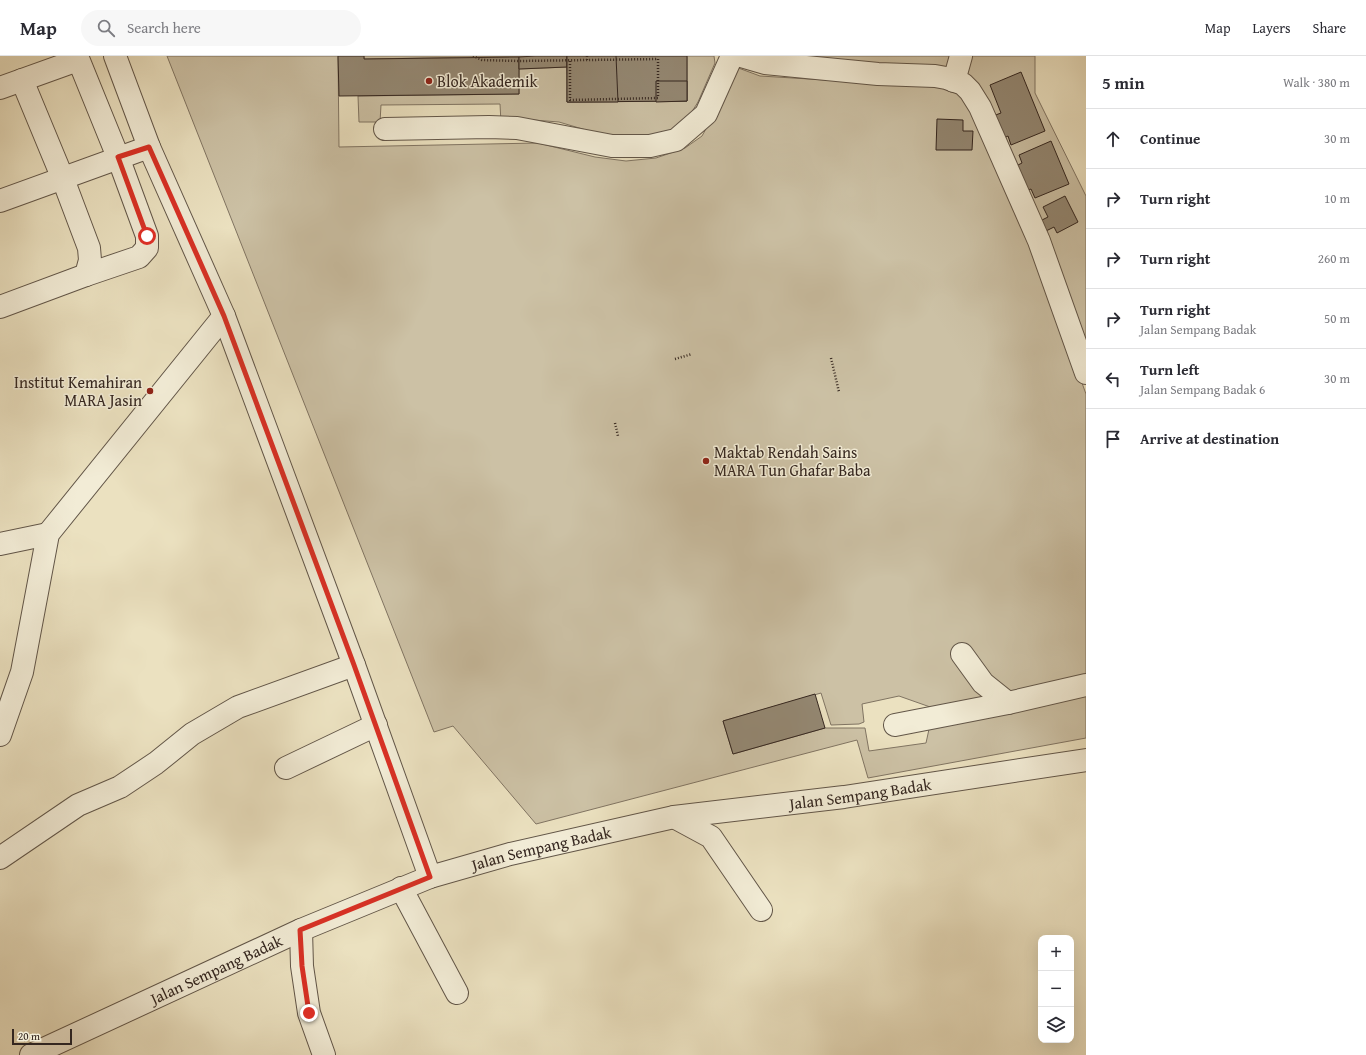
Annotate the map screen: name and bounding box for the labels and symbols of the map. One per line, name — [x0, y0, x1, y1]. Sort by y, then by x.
place label: Blok Akademik — [437, 69, 538, 93]
marker: Blok Akademik — [424, 76, 434, 86]
route start — [138, 227, 156, 245]
place label: Institut Kemahiran MARA Jasin — [14, 370, 142, 412]
marker: Institut Kemahiran MARA Jasin — [145, 386, 155, 396]
place label: Maktab Rendah Sains MARA Tun Ghafar Baba — [714, 440, 871, 482]
marker: Maktab Rendah Sains MARA Tun Ghafar Baba — [701, 456, 711, 466]
street label: Jalan Sempang Badak — [786, 772, 934, 816]
street label: Jalan Sempang Badak — [466, 819, 614, 877]
street label: Jalan Sempang Badak — [144, 928, 287, 1011]
route end — [300, 1004, 318, 1022]
scale bar — [12, 1027, 72, 1046]

